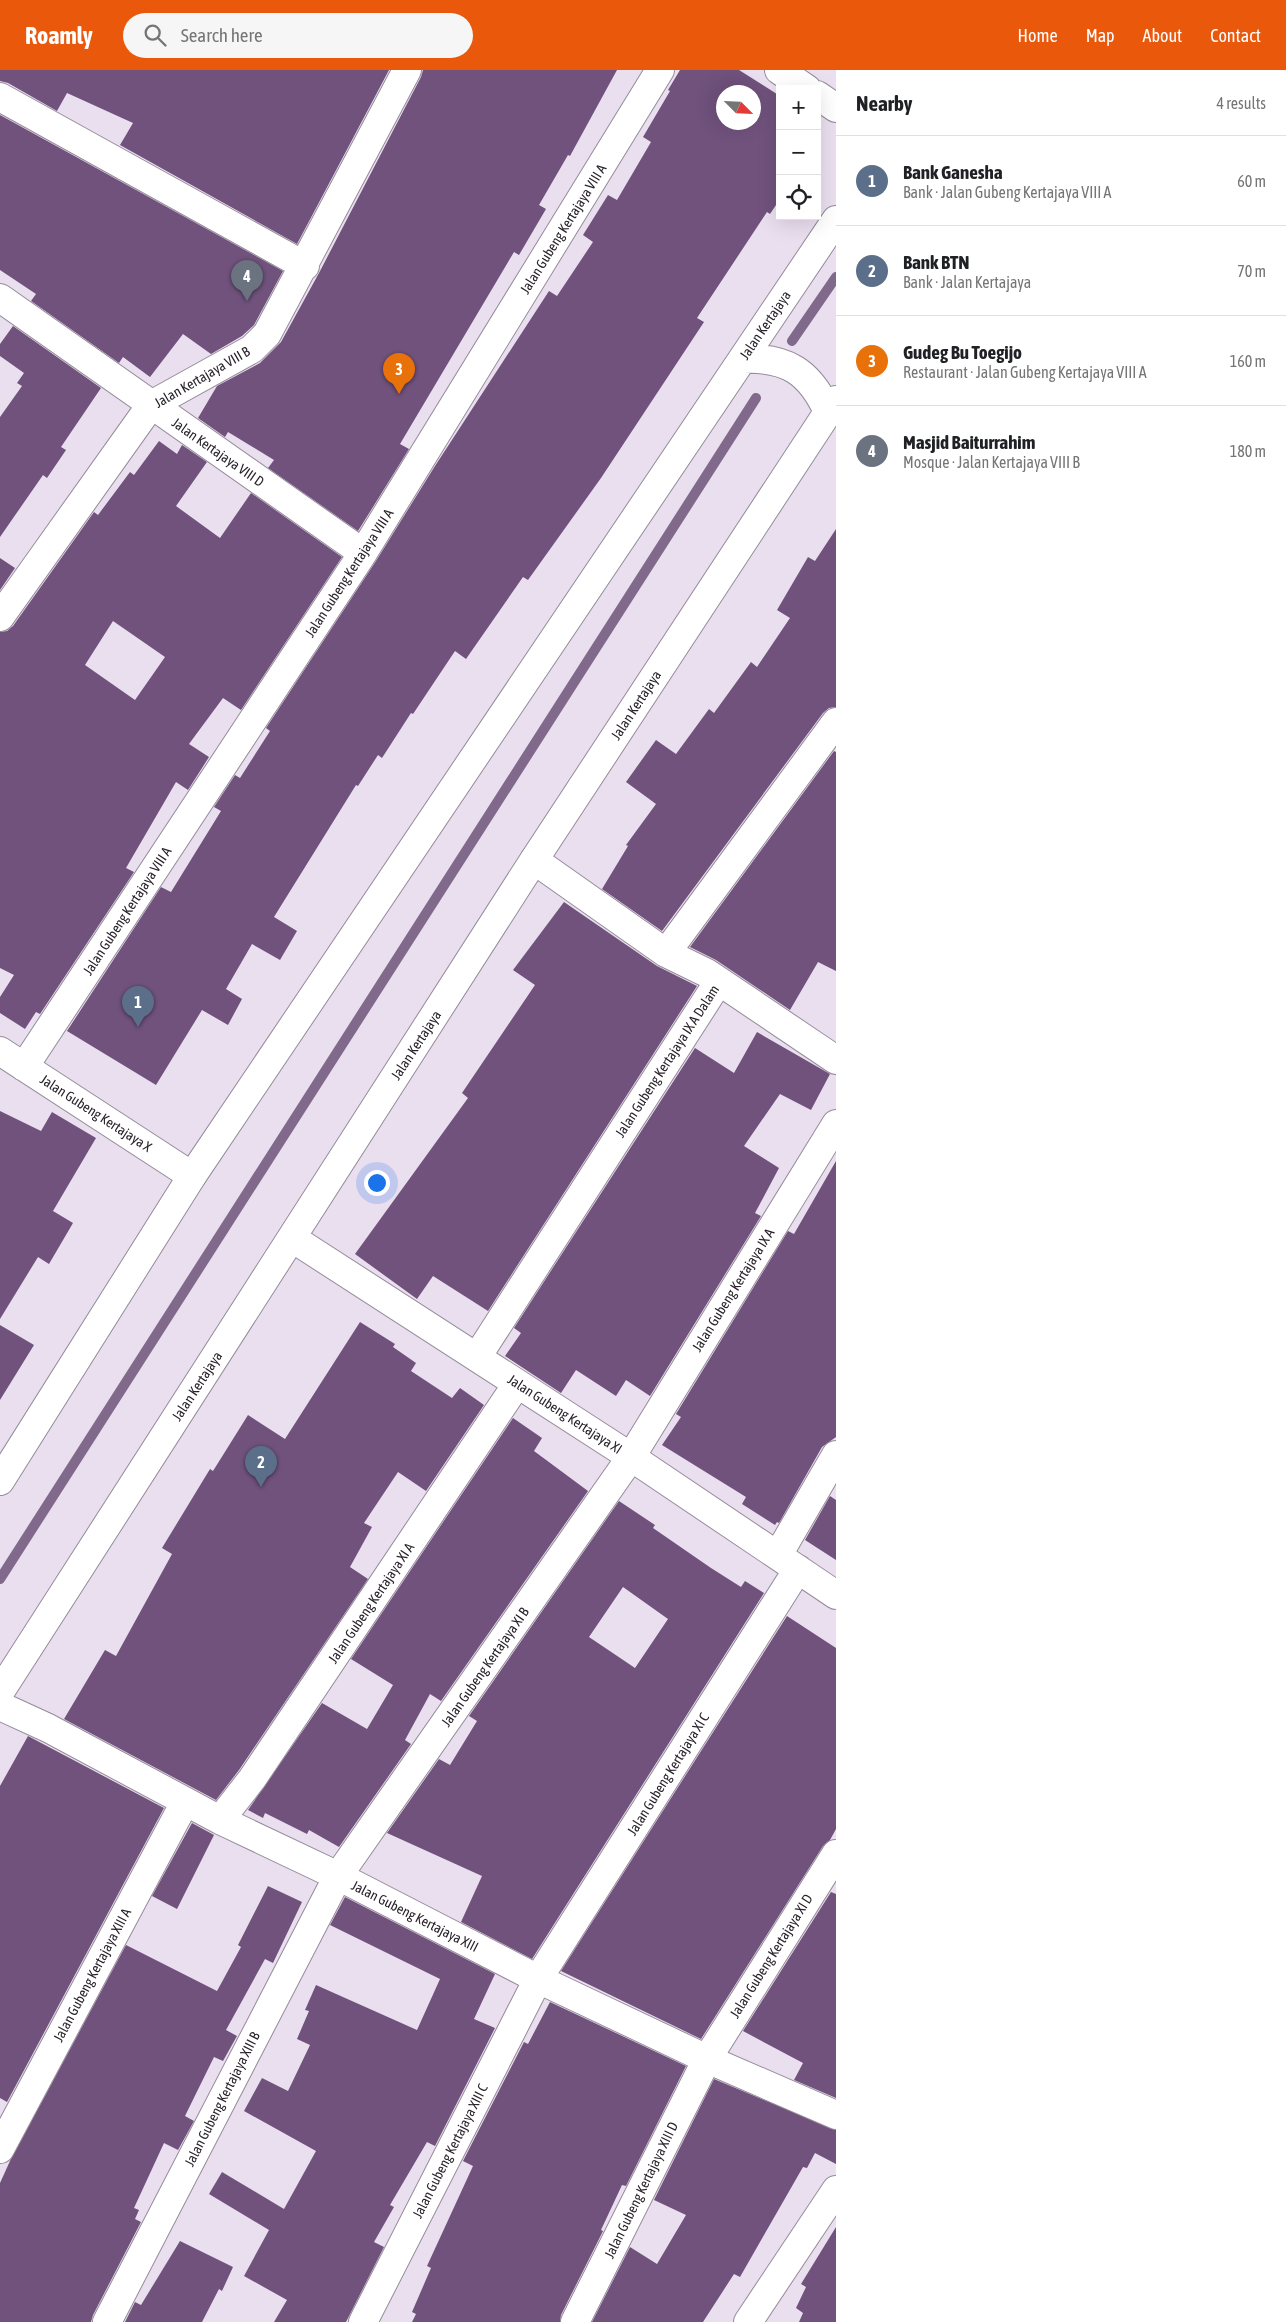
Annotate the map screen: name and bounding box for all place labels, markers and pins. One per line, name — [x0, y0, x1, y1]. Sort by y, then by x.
pin: 4 — [231, 260, 263, 301]
pin: 3 — [383, 353, 415, 394]
pin: 1 — [122, 986, 154, 1027]
pin: 2 — [245, 1446, 277, 1487]

